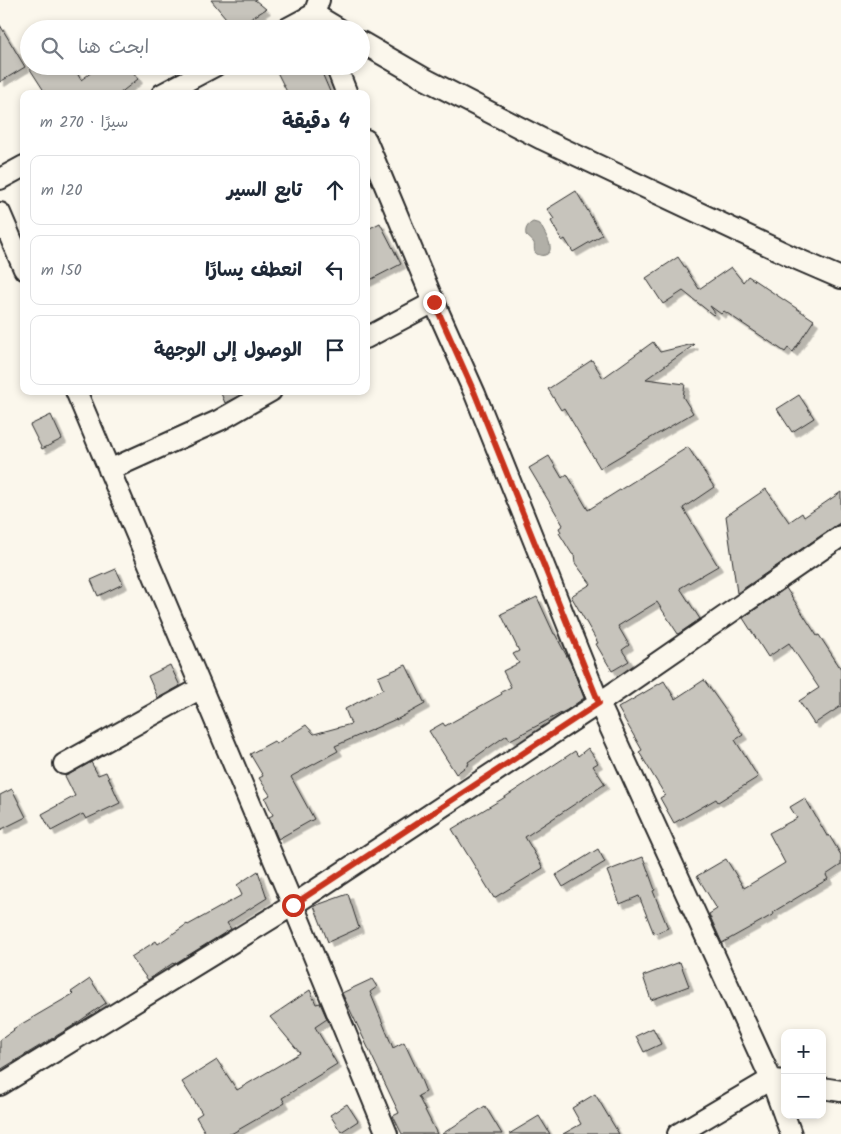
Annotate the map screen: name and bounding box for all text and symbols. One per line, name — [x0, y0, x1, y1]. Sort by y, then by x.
search box — [20, 20, 370, 75]
text: ابحث هنا — [78, 33, 149, 63]
icon: search — [38, 34, 66, 62]
text: 4 دقيقة — [282, 106, 350, 139]
text: سيرًا · 270 m — [40, 110, 128, 135]
text: تابع السير — [227, 176, 302, 206]
icon: ahead — [321, 176, 349, 204]
text: 120 m — [41, 178, 83, 203]
text: انعطف يسارًا — [205, 256, 302, 286]
icon: left — [321, 256, 349, 284]
text: 150 m — [41, 258, 82, 283]
route end — [423, 291, 446, 314]
text: الوصول إلى الوجهة — [154, 336, 302, 366]
icon: arrive — [321, 336, 349, 364]
route start — [282, 894, 305, 917]
map controls — [781, 1029, 826, 1119]
button: + — [781, 1029, 826, 1074]
button: − — [781, 1074, 826, 1119]

